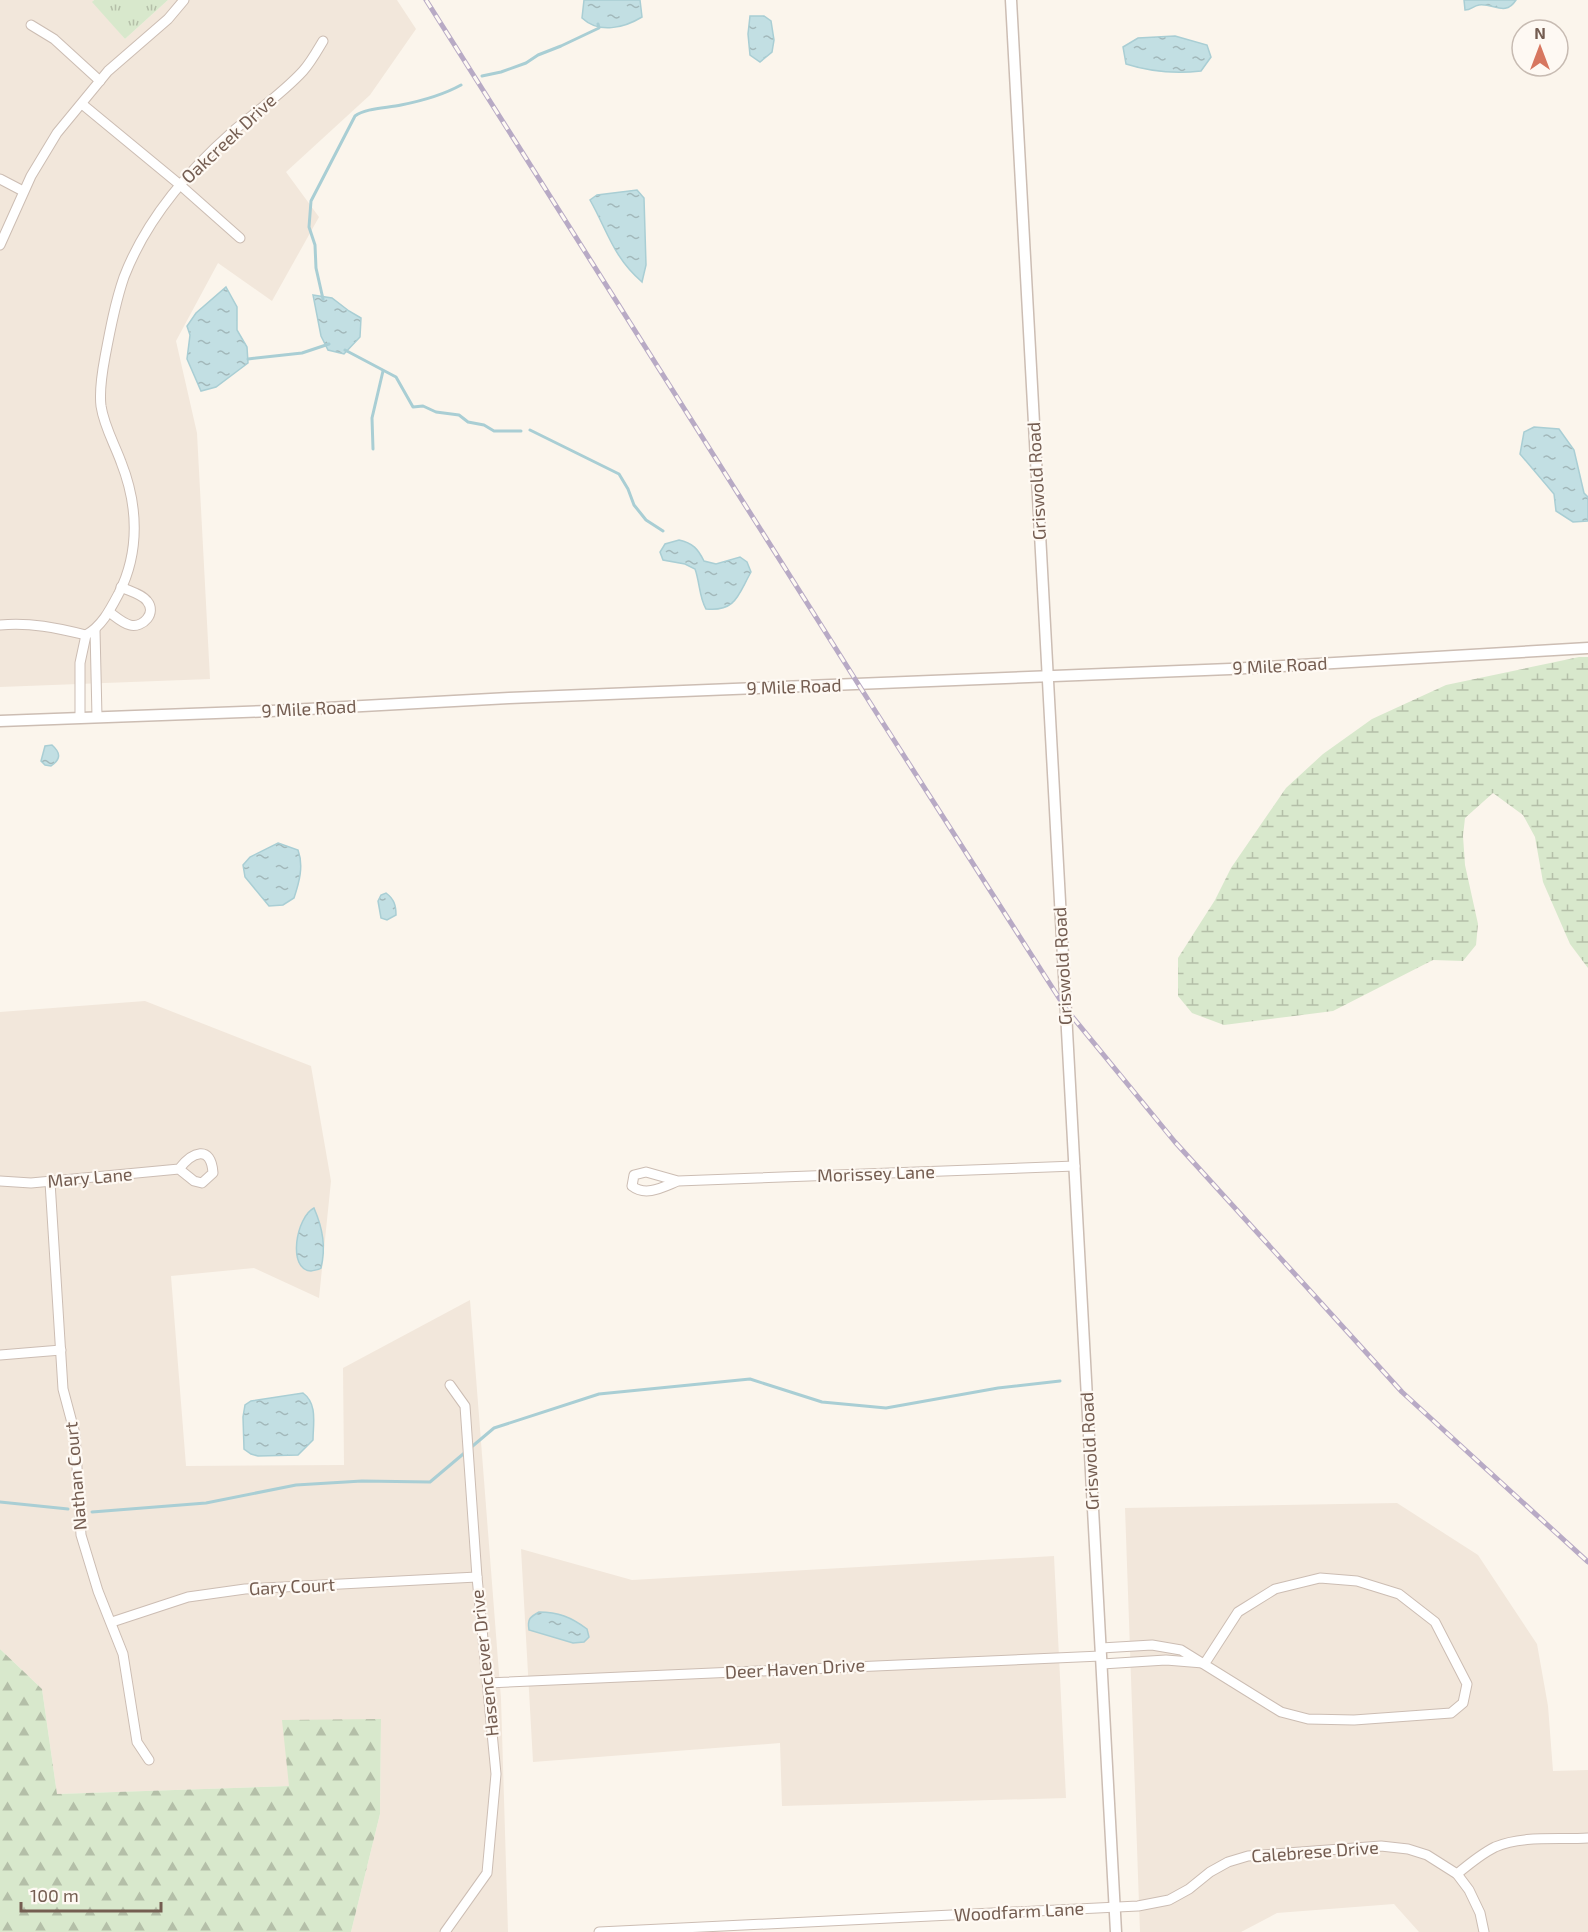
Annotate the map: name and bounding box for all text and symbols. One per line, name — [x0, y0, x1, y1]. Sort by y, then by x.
north arrow — [1510, 18, 1570, 78]
text: N — [1534, 23, 1546, 42]
street label: Oakcreek Drive — [176, 89, 280, 188]
street label: Griswold Road — [1022, 421, 1050, 541]
street label: 9 Mile Road — [1232, 652, 1328, 678]
street label: 9 Mile Road — [746, 673, 842, 699]
street label: 9 Mile Road — [261, 695, 357, 721]
street label: Griswold Road — [1048, 906, 1076, 1026]
street label: Morissey Lane — [817, 1160, 935, 1186]
street label: Mary Lane — [46, 1162, 133, 1192]
street label: Griswold Road — [1075, 1391, 1103, 1511]
street label: Nathan Court — [59, 1421, 91, 1531]
street label: Gary Court — [248, 1573, 336, 1599]
street label: Hasenclever Drive — [465, 1589, 503, 1738]
street label: Deer Haven Drive — [724, 1653, 866, 1683]
street label: Calebrese Drive — [1251, 1836, 1379, 1866]
scale bar — [21, 1875, 160, 1913]
text: 100 m — [30, 1884, 79, 1906]
street label: Woodfarm Lane — [953, 1897, 1085, 1925]

